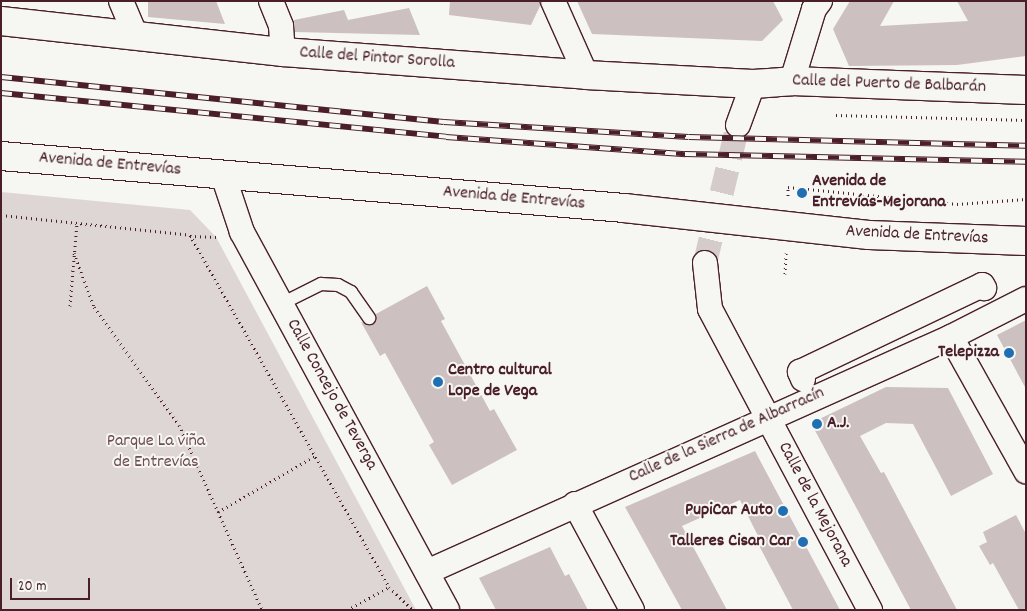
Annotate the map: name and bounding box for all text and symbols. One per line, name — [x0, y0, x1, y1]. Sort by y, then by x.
street label: Calle del Pintor Sorolla — [299, 43, 455, 75]
street label: Calle del Puerto de Balbarán — [792, 71, 986, 99]
street label: Avenida de Entrevías — [38, 148, 182, 182]
place label: Avenida de Entrevías-Mejorana — [812, 172, 946, 214]
street label: Avenida de Entrevías — [442, 182, 586, 216]
marker: Avenida de Entrevías-Mejorana — [796, 187, 808, 199]
street label: Avenida de Entrevías — [845, 221, 989, 251]
street label: Calle Concejo de Teverga — [281, 316, 381, 474]
place label: Telepizza — [938, 342, 999, 364]
marker: Telepizza — [1003, 347, 1015, 359]
place label: Centro cultural Lope de Vega — [448, 361, 552, 404]
marker: Centro cultural Lope de Vega — [432, 376, 444, 388]
street label: Calle de la Sierra de Albarracín — [626, 383, 828, 489]
place label: A.J. — [827, 413, 849, 435]
marker: A.J. — [811, 418, 823, 430]
park label: Parque La viña de Entrevías — [107, 432, 205, 474]
street label: Calle de la Mejorana — [772, 439, 856, 571]
place label: PupiCar Auto — [685, 500, 773, 522]
marker: PupiCar Auto — [777, 505, 789, 517]
place label: Talleres Cisan Car — [670, 531, 793, 553]
marker: Talleres Cisan Car — [797, 536, 809, 548]
scale bar — [12, 568, 92, 600]
text: 20 m — [18, 576, 46, 598]

